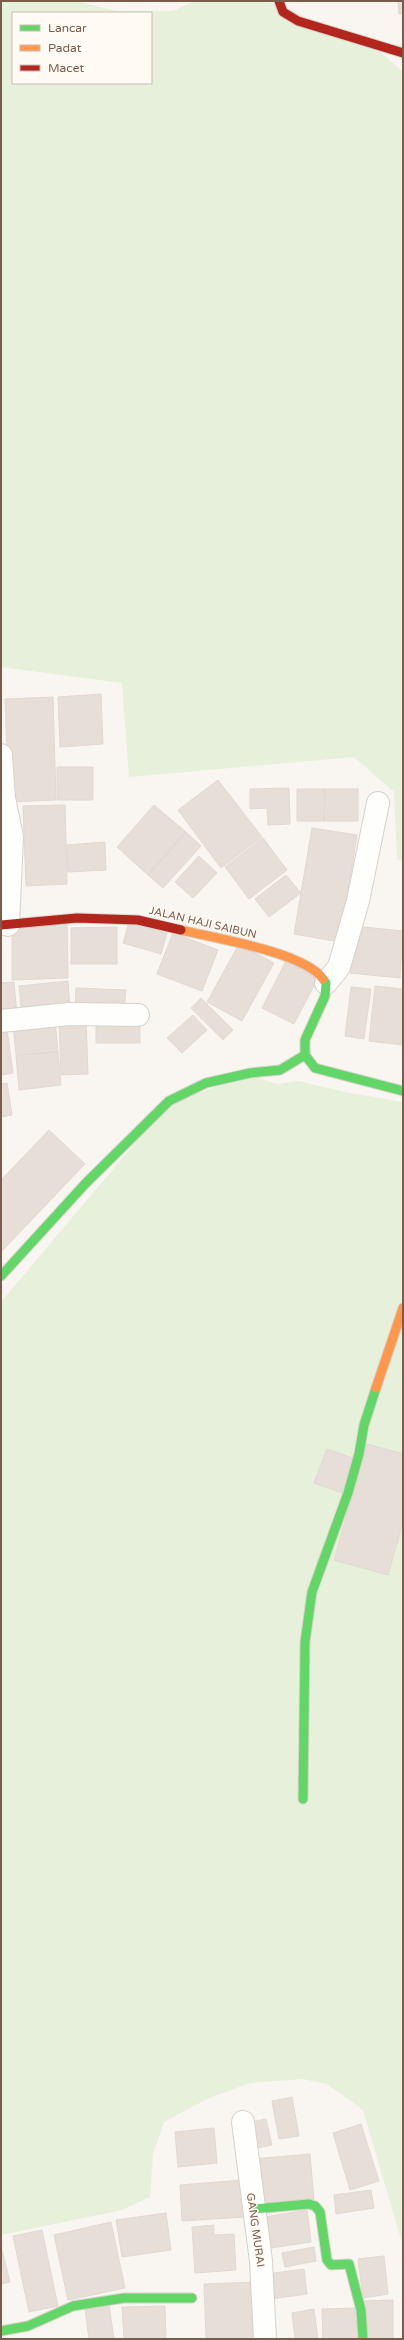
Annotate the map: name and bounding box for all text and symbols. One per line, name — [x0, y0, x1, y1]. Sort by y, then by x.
legend — [12, 12, 152, 84]
text: Lancar — [48, 21, 87, 35]
text: Padat — [48, 41, 82, 55]
text: Macet — [48, 61, 84, 75]
street label: JALAN HAJI SAIBUN — [148, 904, 258, 941]
street label: GANG MURAI — [244, 2192, 267, 2268]

